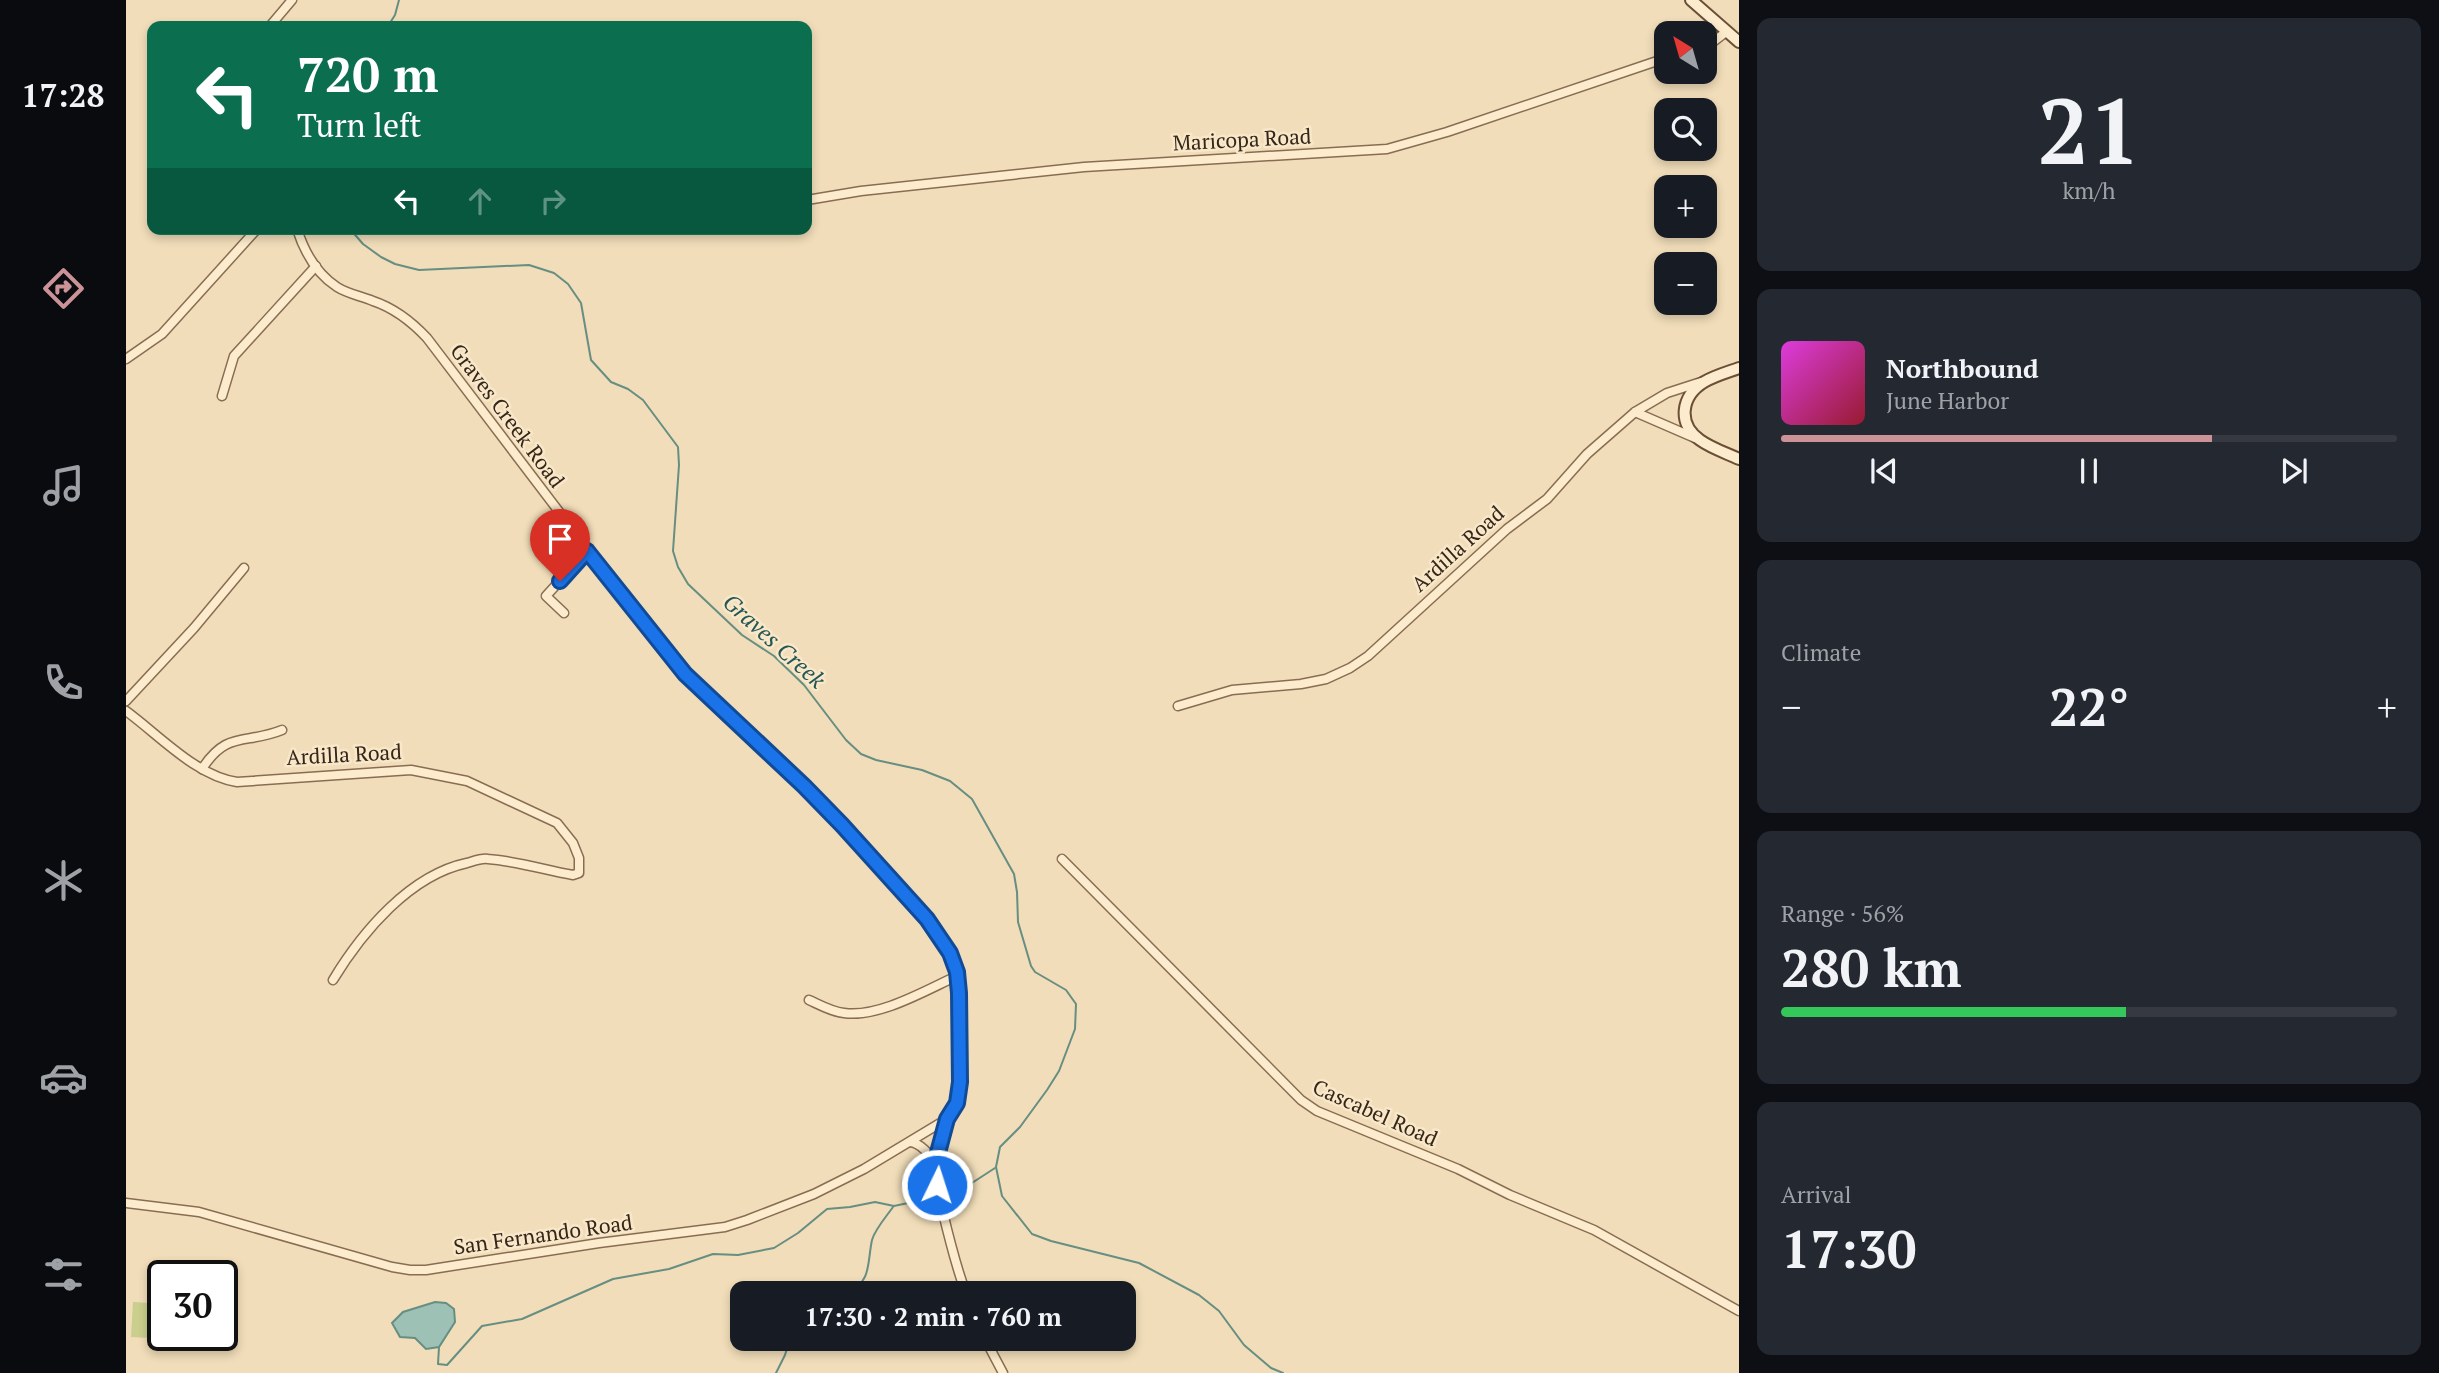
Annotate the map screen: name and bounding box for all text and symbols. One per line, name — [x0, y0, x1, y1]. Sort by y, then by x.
north arrow — [1654, 21, 1717, 84]
map controls — [1654, 21, 1717, 315]
text: 720 m — [297, 41, 439, 106]
icon: left — [182, 49, 273, 140]
text: 21 — [2038, 69, 2140, 190]
text: 17:28 — [21, 74, 105, 116]
button: search — [1654, 98, 1717, 161]
text: Turn left — [297, 104, 421, 146]
street label: Maricopa Road — [1172, 121, 1312, 157]
button: + — [1654, 175, 1717, 238]
text: km/h — [2062, 175, 2116, 206]
icon: left — [388, 182, 426, 220]
icon: ahead — [461, 182, 499, 220]
icon: right — [534, 182, 572, 220]
button: − — [1654, 252, 1717, 315]
icon: directions — [39, 264, 88, 313]
street label: Graves Creek Road — [444, 338, 571, 493]
text: Northbound — [1886, 351, 2039, 385]
text: June Harbor — [1886, 385, 2009, 416]
icon: previous — [1865, 452, 1903, 490]
icon: pause — [2070, 452, 2108, 490]
icon: next — [2275, 452, 2313, 490]
icon: music — [39, 461, 88, 510]
street label: Ardilla Road — [1405, 499, 1510, 597]
pin — [530, 509, 590, 581]
icon: arrive — [541, 520, 579, 558]
water label: Graves Creek — [716, 586, 833, 696]
text: Climate — [1781, 637, 1861, 668]
icon: phone — [39, 658, 88, 707]
text: 22° — [2049, 672, 2129, 741]
text: − — [1781, 682, 1801, 732]
text: + — [2377, 682, 2397, 732]
street label: Ardilla Road — [285, 737, 403, 771]
icon: climate — [39, 856, 88, 905]
text: Range · 56% — [1781, 898, 1904, 929]
text: 280 km — [1781, 933, 1962, 1002]
icon: car — [39, 1053, 88, 1102]
street label: Cascabel Road — [1309, 1072, 1443, 1152]
position arrow — [900, 1148, 974, 1222]
text: Arrival — [1781, 1179, 1852, 1210]
street label: San Fernando Road — [452, 1208, 634, 1260]
text: 17:30 — [1781, 1214, 1916, 1283]
icon: filters — [39, 1250, 88, 1299]
speed limit sign: 30 — [147, 1260, 238, 1351]
text: 17:30 · 2 min · 760 m — [804, 1299, 1062, 1333]

